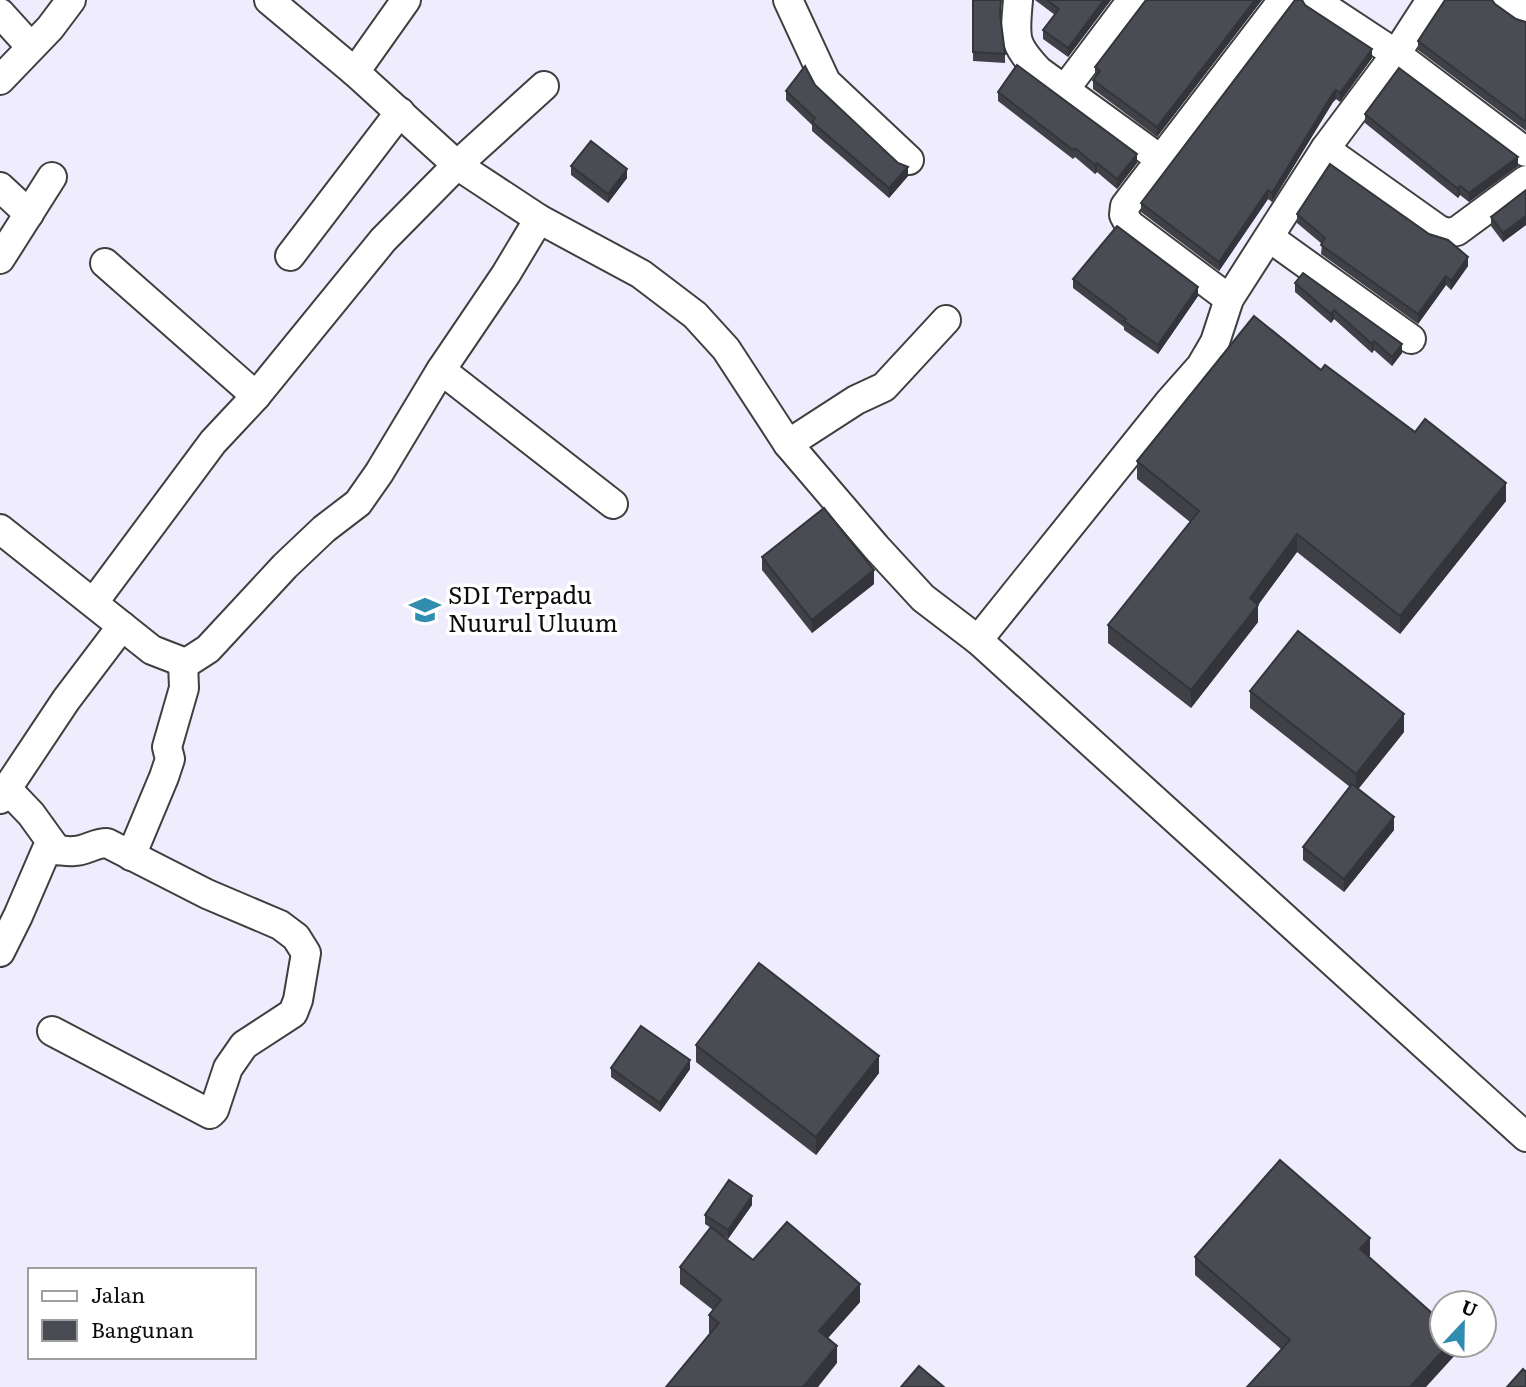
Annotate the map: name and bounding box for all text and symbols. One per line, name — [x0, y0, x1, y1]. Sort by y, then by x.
place label: SDI Terpadu Nuurul Uluum — [448, 576, 618, 639]
school or university icon: SDI Terpadu Nuurul Uluum — [408, 593, 442, 627]
legend — [28, 1268, 256, 1359]
text: Jalan — [91, 1278, 145, 1309]
north arrow — [1428, 1289, 1498, 1359]
text: U — [1458, 1292, 1482, 1323]
text: Bangunan — [91, 1313, 194, 1344]

